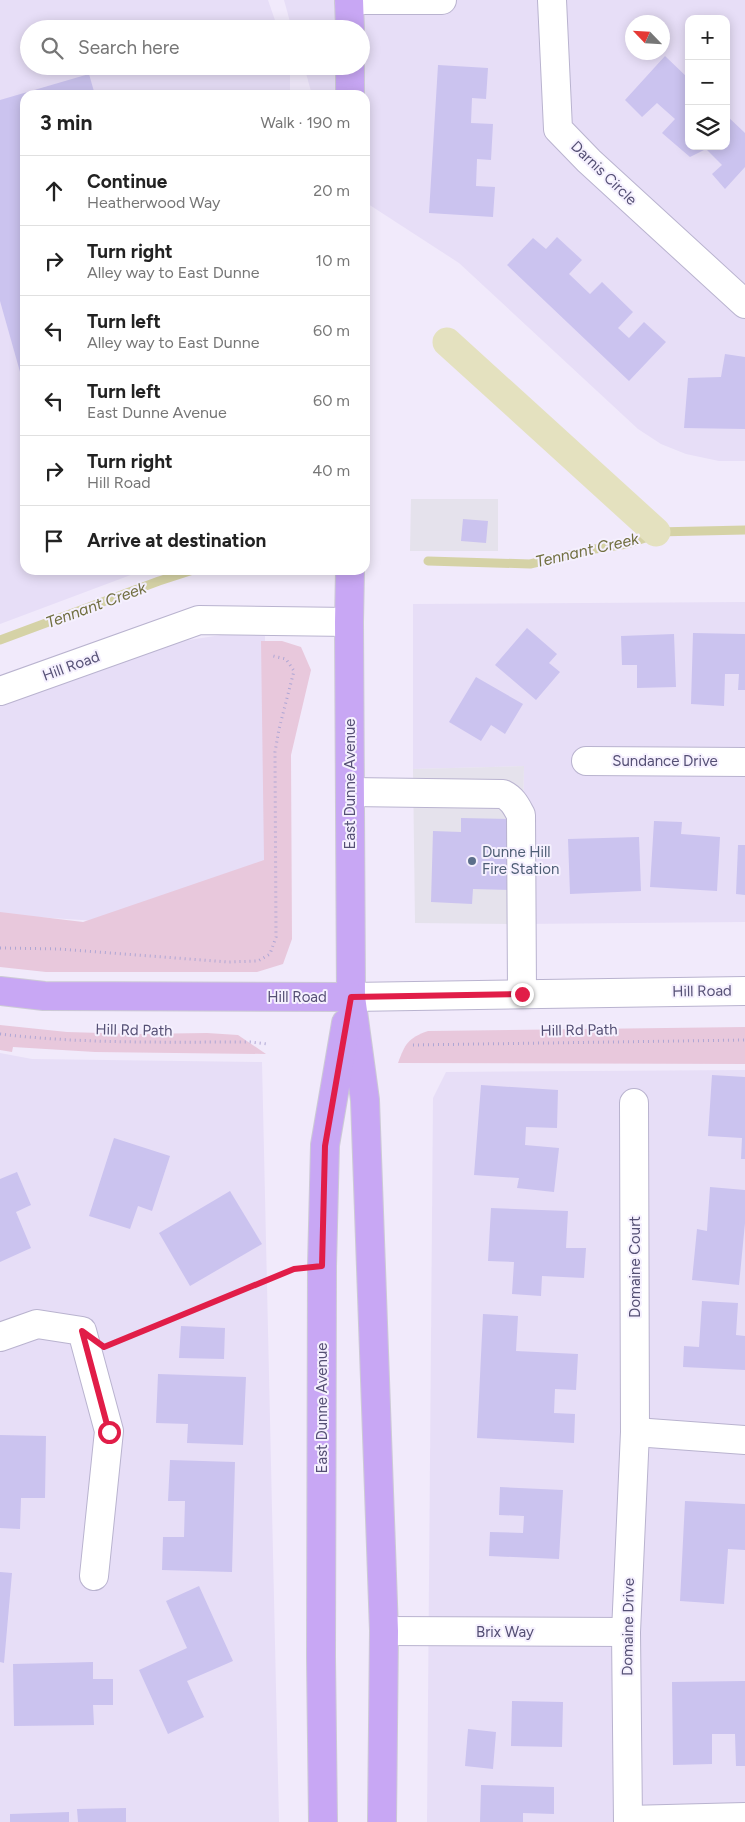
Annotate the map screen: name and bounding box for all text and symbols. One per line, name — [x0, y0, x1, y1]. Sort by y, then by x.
north arrow — [625, 15, 670, 60]
map controls — [685, 15, 730, 150]
button: + — [685, 15, 730, 60]
search box — [20, 20, 370, 75]
icon: search — [38, 34, 66, 62]
text: Search here — [78, 36, 180, 59]
button: − — [685, 60, 730, 105]
button: layers — [685, 105, 730, 150]
text: 3 min — [40, 110, 92, 135]
text: Walk · 190 m — [260, 113, 350, 132]
street label: Darnis Circle — [567, 137, 641, 209]
text: Continue — [87, 170, 167, 193]
icon: ahead — [40, 177, 68, 205]
text: 20 m — [313, 181, 350, 200]
text: Heatherwood Way — [87, 193, 220, 212]
text: Turn right — [87, 240, 173, 263]
icon: right — [40, 247, 68, 275]
text: 10 m — [316, 251, 350, 270]
text: Alley way to East Dunne — [87, 263, 259, 282]
text: Turn left — [87, 310, 161, 333]
icon: left — [40, 317, 68, 345]
text: 60 m — [313, 321, 350, 340]
text: Alley way to East Dunne — [87, 333, 259, 352]
text: Turn left — [87, 380, 161, 403]
icon: left — [40, 387, 68, 415]
text: 60 m — [313, 391, 350, 410]
text: East Dunne Avenue — [87, 403, 227, 422]
text: Turn right — [87, 450, 173, 473]
icon: right — [40, 457, 68, 485]
text: 40 m — [312, 461, 350, 480]
text: Hill Road — [87, 473, 151, 492]
icon: arrive — [40, 527, 68, 555]
text: Arrive at destination — [87, 529, 266, 552]
water label: Tennant Creek — [534, 529, 642, 571]
water label: Tennant Creek — [43, 578, 150, 632]
street label: Hill Road — [40, 647, 102, 685]
street label: East Dunne Avenue — [341, 719, 359, 849]
street label: Sundance Drive — [612, 752, 718, 770]
place label: Dunne Hill Fire Station — [482, 843, 559, 878]
marker: Dunne Hill Fire Station — [466, 855, 478, 867]
street label: Hill Road — [672, 981, 732, 1001]
route end — [511, 983, 534, 1006]
street label: Hill Road — [267, 988, 327, 1006]
street label: Hill Rd Path — [95, 1020, 173, 1040]
street label: Hill Rd Path — [540, 1020, 618, 1040]
street label: Domaine Court — [626, 1216, 644, 1318]
street label: East Dunne Avenue — [313, 1343, 331, 1473]
route start — [98, 1421, 121, 1444]
street label: Domaine Drive — [618, 1578, 638, 1676]
street label: Brix Way — [476, 1623, 534, 1641]

